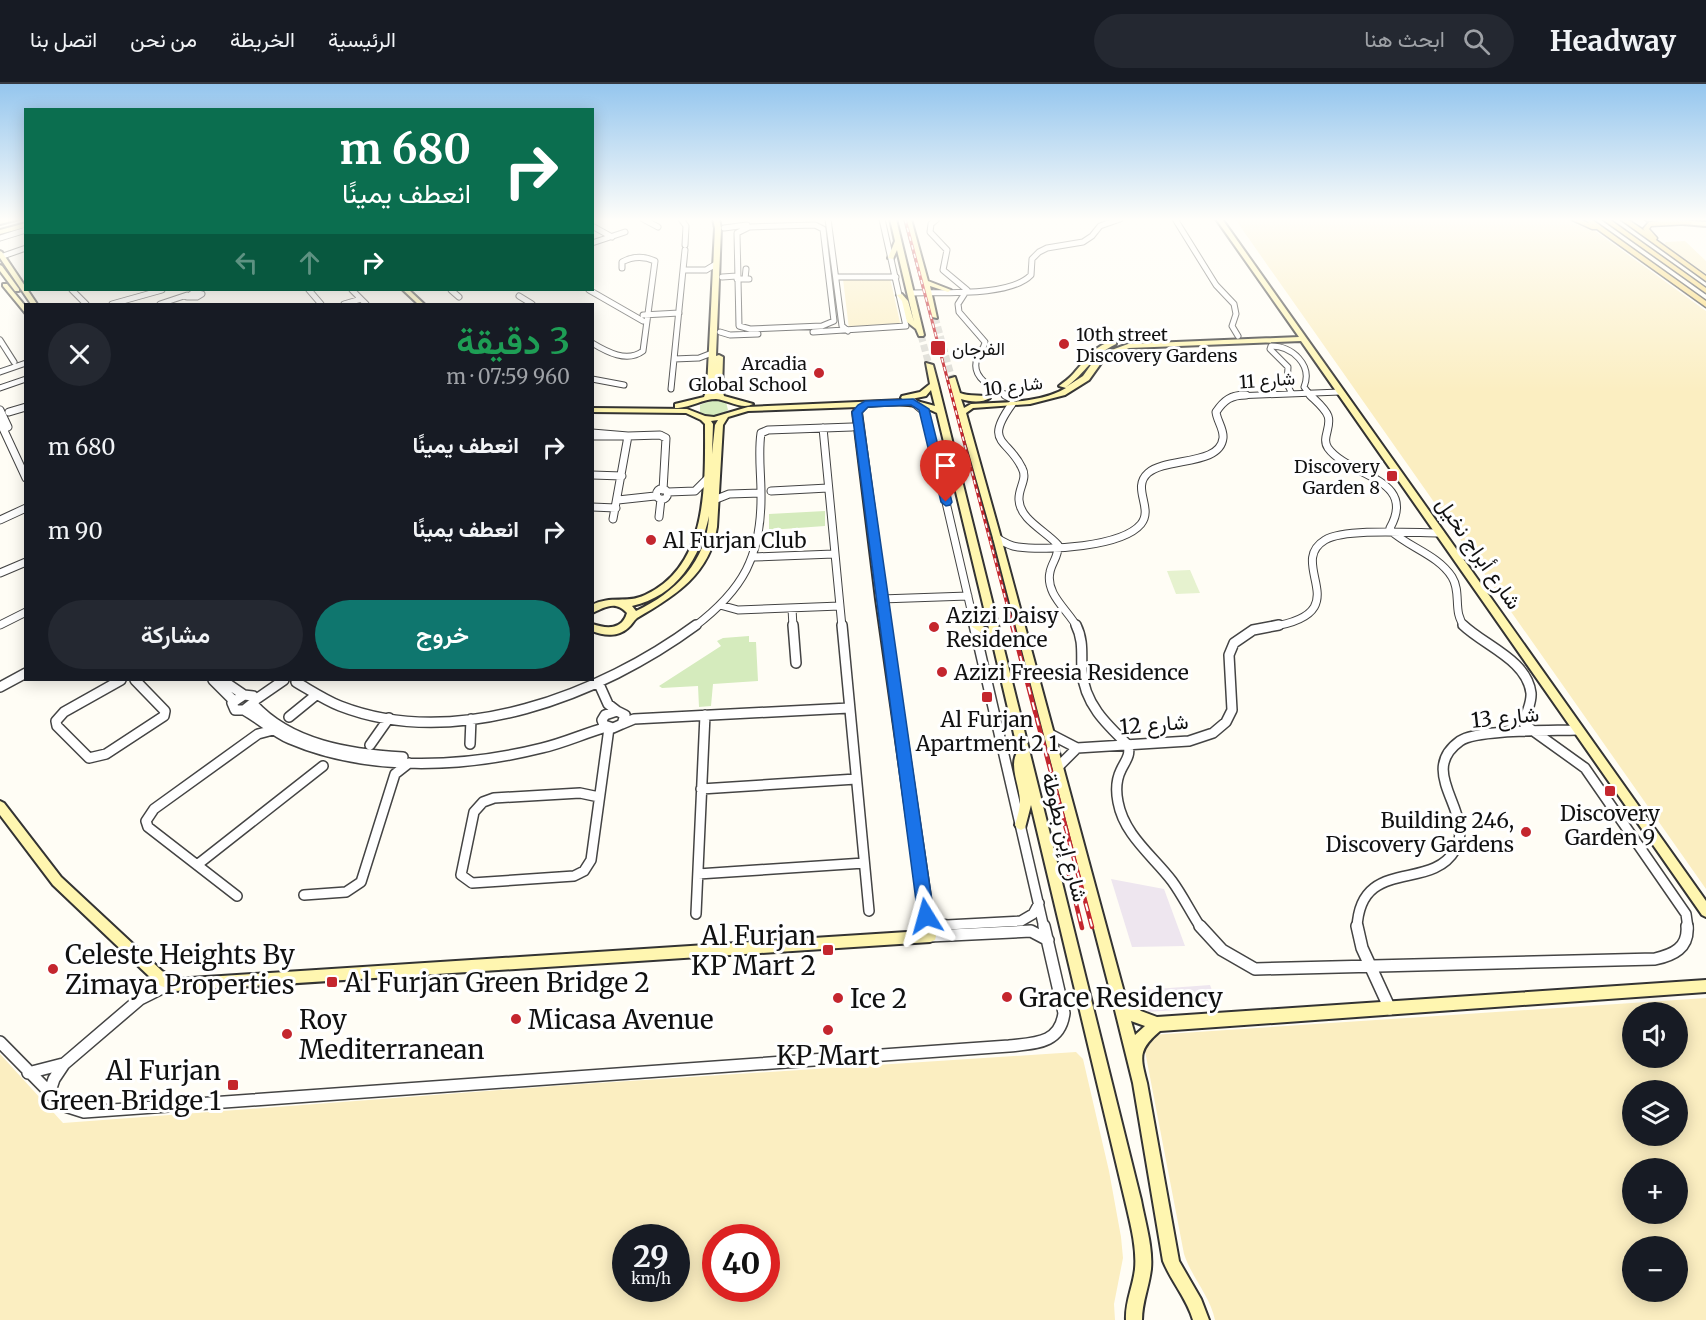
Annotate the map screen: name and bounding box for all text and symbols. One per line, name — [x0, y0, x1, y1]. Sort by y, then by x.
search box — [1094, 14, 1514, 68]
text: Headway — [1550, 23, 1676, 59]
text: ابحث هنا — [1364, 25, 1445, 53]
icon: search — [1460, 25, 1493, 58]
text: اتصل بنا — [30, 26, 97, 53]
text: من نحن — [130, 26, 197, 53]
text: الخريطة — [230, 26, 295, 53]
text: الرئيسية — [328, 26, 396, 53]
text: 680 m — [340, 123, 471, 175]
icon: right — [492, 132, 570, 210]
text: انعطف يمينًا — [342, 176, 471, 210]
icon: left — [230, 246, 263, 279]
icon: ahead — [293, 246, 326, 279]
icon: right — [356, 246, 389, 279]
text: 3 دقيقة — [456, 319, 570, 364]
button: close — [48, 323, 111, 386]
place label: 10th street Discovery Gardens — [1076, 323, 1238, 367]
place label: الفرجان — [952, 337, 1005, 360]
marker: 10th street Discovery Gardens — [1057, 337, 1071, 351]
marker: الفرجان — [929, 339, 947, 357]
place label: Arcadia Global School — [689, 352, 807, 396]
text: 960 m · 07:59 — [446, 364, 570, 389]
marker: Arcadia Global School — [812, 366, 826, 380]
street label: شارع 11 — [1238, 367, 1296, 394]
street label: شارع 10 — [982, 371, 1044, 402]
text: انعطف يمينًا — [412, 431, 519, 459]
icon: right — [537, 431, 570, 464]
text: 680 m — [48, 433, 116, 461]
pin — [920, 440, 971, 502]
icon: arrive — [929, 449, 962, 482]
place label: Discovery Garden 8 — [1294, 455, 1381, 499]
marker: Discovery Garden 8 — [1385, 469, 1399, 483]
street label: شارع أبراج نخيل — [1429, 491, 1528, 615]
text: انعطف يمينًا — [412, 515, 519, 543]
icon: right — [537, 515, 570, 548]
text: 90 m — [48, 517, 103, 545]
place label: Al Furjan Club — [662, 527, 806, 554]
marker: Al Furjan Club — [644, 533, 658, 547]
button: مشاركة — [48, 600, 303, 669]
button: خروج — [315, 600, 570, 669]
place label: Azizi Daisy Residence — [945, 602, 1060, 653]
marker: Azizi Daisy Residence — [927, 620, 941, 634]
place label: Azizi Freesia Residence — [953, 659, 1189, 686]
marker: Azizi Freesia Residence — [935, 665, 949, 679]
marker: Al Furjan Apartment 2 1 — [980, 690, 994, 704]
street label: شارع 13 — [1470, 700, 1540, 735]
place label: Al Furjan Apartment 2 1 — [915, 706, 1058, 757]
street label: شارع 12 — [1118, 708, 1190, 741]
street label: شارع إبن بطوطة — [1035, 769, 1094, 905]
marker: Discovery Garden 9 — [1603, 784, 1617, 798]
place label: Discovery Garden 9 — [1560, 800, 1661, 851]
place label: Building 246, Discovery Gardens — [1326, 807, 1514, 858]
marker: Building 246, Discovery Gardens — [1519, 825, 1533, 839]
position arrow — [894, 884, 958, 948]
place label: Al Furjan KP Mart 2 — [691, 919, 816, 982]
place label: Celeste Heights By Zimaya Properties — [65, 938, 296, 1001]
marker: Al Furjan KP Mart 2 — [821, 943, 835, 957]
marker: Celeste Heights By Zimaya Properties — [46, 962, 60, 976]
place label: Al Furjan Green Bridge 2 — [343, 966, 650, 999]
marker: Al Furjan Green Bridge 2 — [325, 975, 339, 989]
place label: Grace Residency — [1019, 981, 1224, 1014]
place label: Ice 2 — [850, 982, 907, 1015]
marker: Grace Residency — [1000, 990, 1014, 1004]
marker: Ice 2 — [831, 991, 845, 1005]
map controls — [1622, 1002, 1688, 1302]
button: sound — [1622, 1002, 1688, 1068]
place label: Roy Mediterranean — [299, 1003, 485, 1066]
place label: Micasa Avenue — [528, 1003, 714, 1036]
marker: Micasa Avenue — [509, 1012, 523, 1026]
marker: KP Mart — [821, 1023, 835, 1037]
marker: Roy Mediterranean — [280, 1027, 294, 1041]
place label: KP Mart — [776, 1039, 880, 1072]
place label: Al Furjan Green Bridge 1 — [40, 1054, 221, 1117]
marker: Al Furjan Green Bridge 1 — [226, 1078, 240, 1092]
button: layers — [1622, 1080, 1688, 1146]
button: + — [1622, 1158, 1688, 1224]
speed limit sign: 40 — [702, 1224, 780, 1302]
button: − — [1622, 1236, 1688, 1302]
text: 29 — [633, 1237, 669, 1275]
text: km/h — [631, 1269, 671, 1288]

